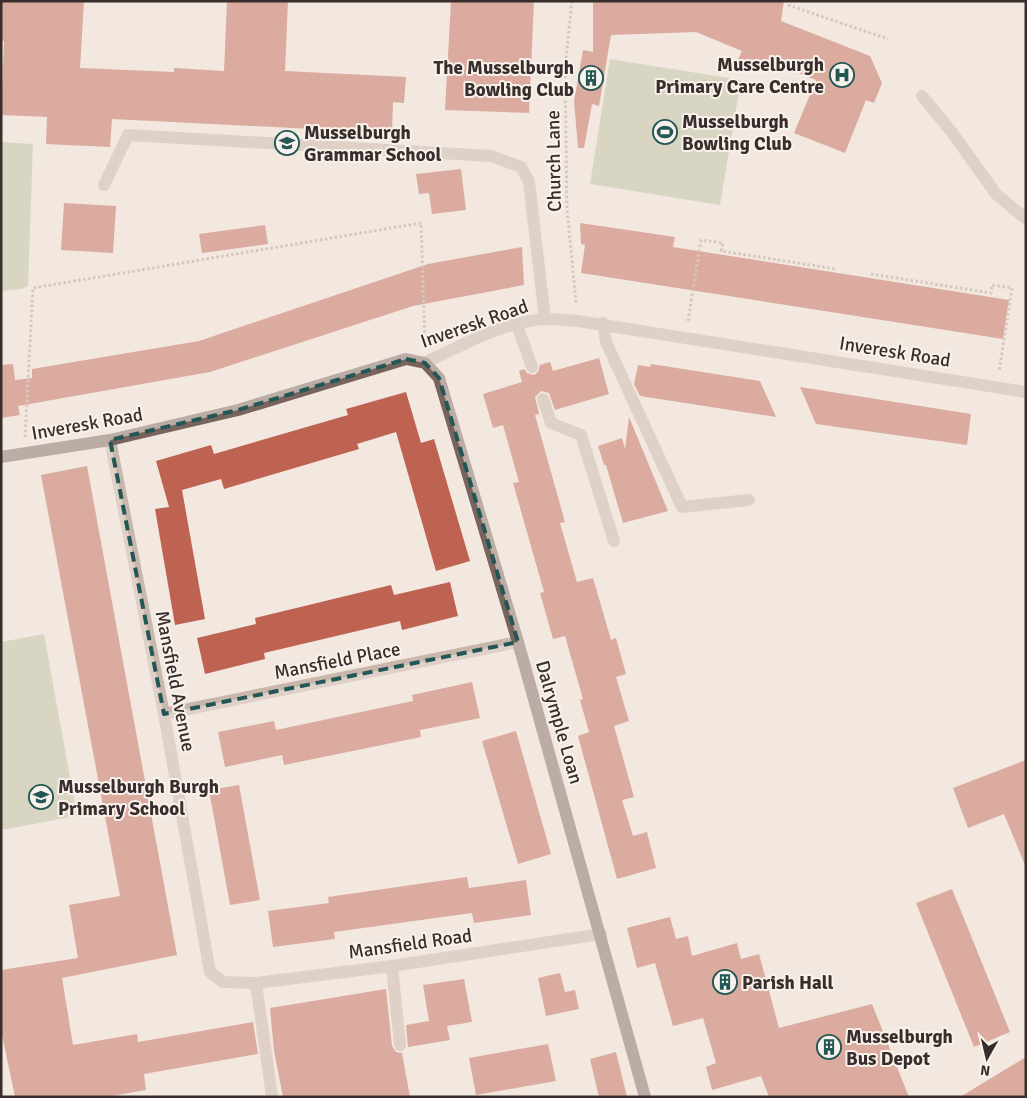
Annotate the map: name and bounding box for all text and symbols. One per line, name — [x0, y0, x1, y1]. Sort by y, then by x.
place label: Musselburgh Primary Care Centre — [655, 53, 824, 99]
place label: The Musselburgh Bowling Club — [433, 56, 574, 102]
hospital icon: Musselburgh Primary Care Centre — [829, 62, 855, 88]
building icon: The Musselburgh Bowling Club — [578, 65, 604, 91]
street label: Church Lane — [541, 110, 567, 212]
place label: Musselburgh Bowling Club — [682, 110, 792, 156]
sports icon: Musselburgh Bowling Club — [652, 119, 678, 145]
place label: Musselburgh Grammar School — [304, 121, 441, 167]
school or university icon: Musselburgh Grammar School — [274, 130, 300, 156]
street label: Inveresk Road — [417, 294, 531, 354]
street label: Inveresk Road — [837, 331, 952, 373]
street label: Inveresk Road — [30, 402, 145, 446]
street label: Mansfield Avenue — [150, 609, 200, 754]
street label: Mansfield Place — [272, 637, 402, 685]
street label: Dalrymple Loan — [530, 658, 588, 787]
place label: Musselburgh Burgh Primary School — [58, 775, 219, 821]
school or university icon: Musselburgh Burgh Primary School — [28, 784, 54, 810]
street label: Mansfield Road — [347, 923, 473, 965]
building icon: Parish Hall — [712, 969, 738, 995]
place label: Parish Hall — [742, 971, 834, 995]
place label: Musselburgh Bus Depot — [846, 1025, 953, 1071]
north arrow — [962, 1033, 1012, 1083]
building icon: Musselburgh Bus Depot — [816, 1034, 842, 1060]
text: N — [979, 1061, 991, 1079]

